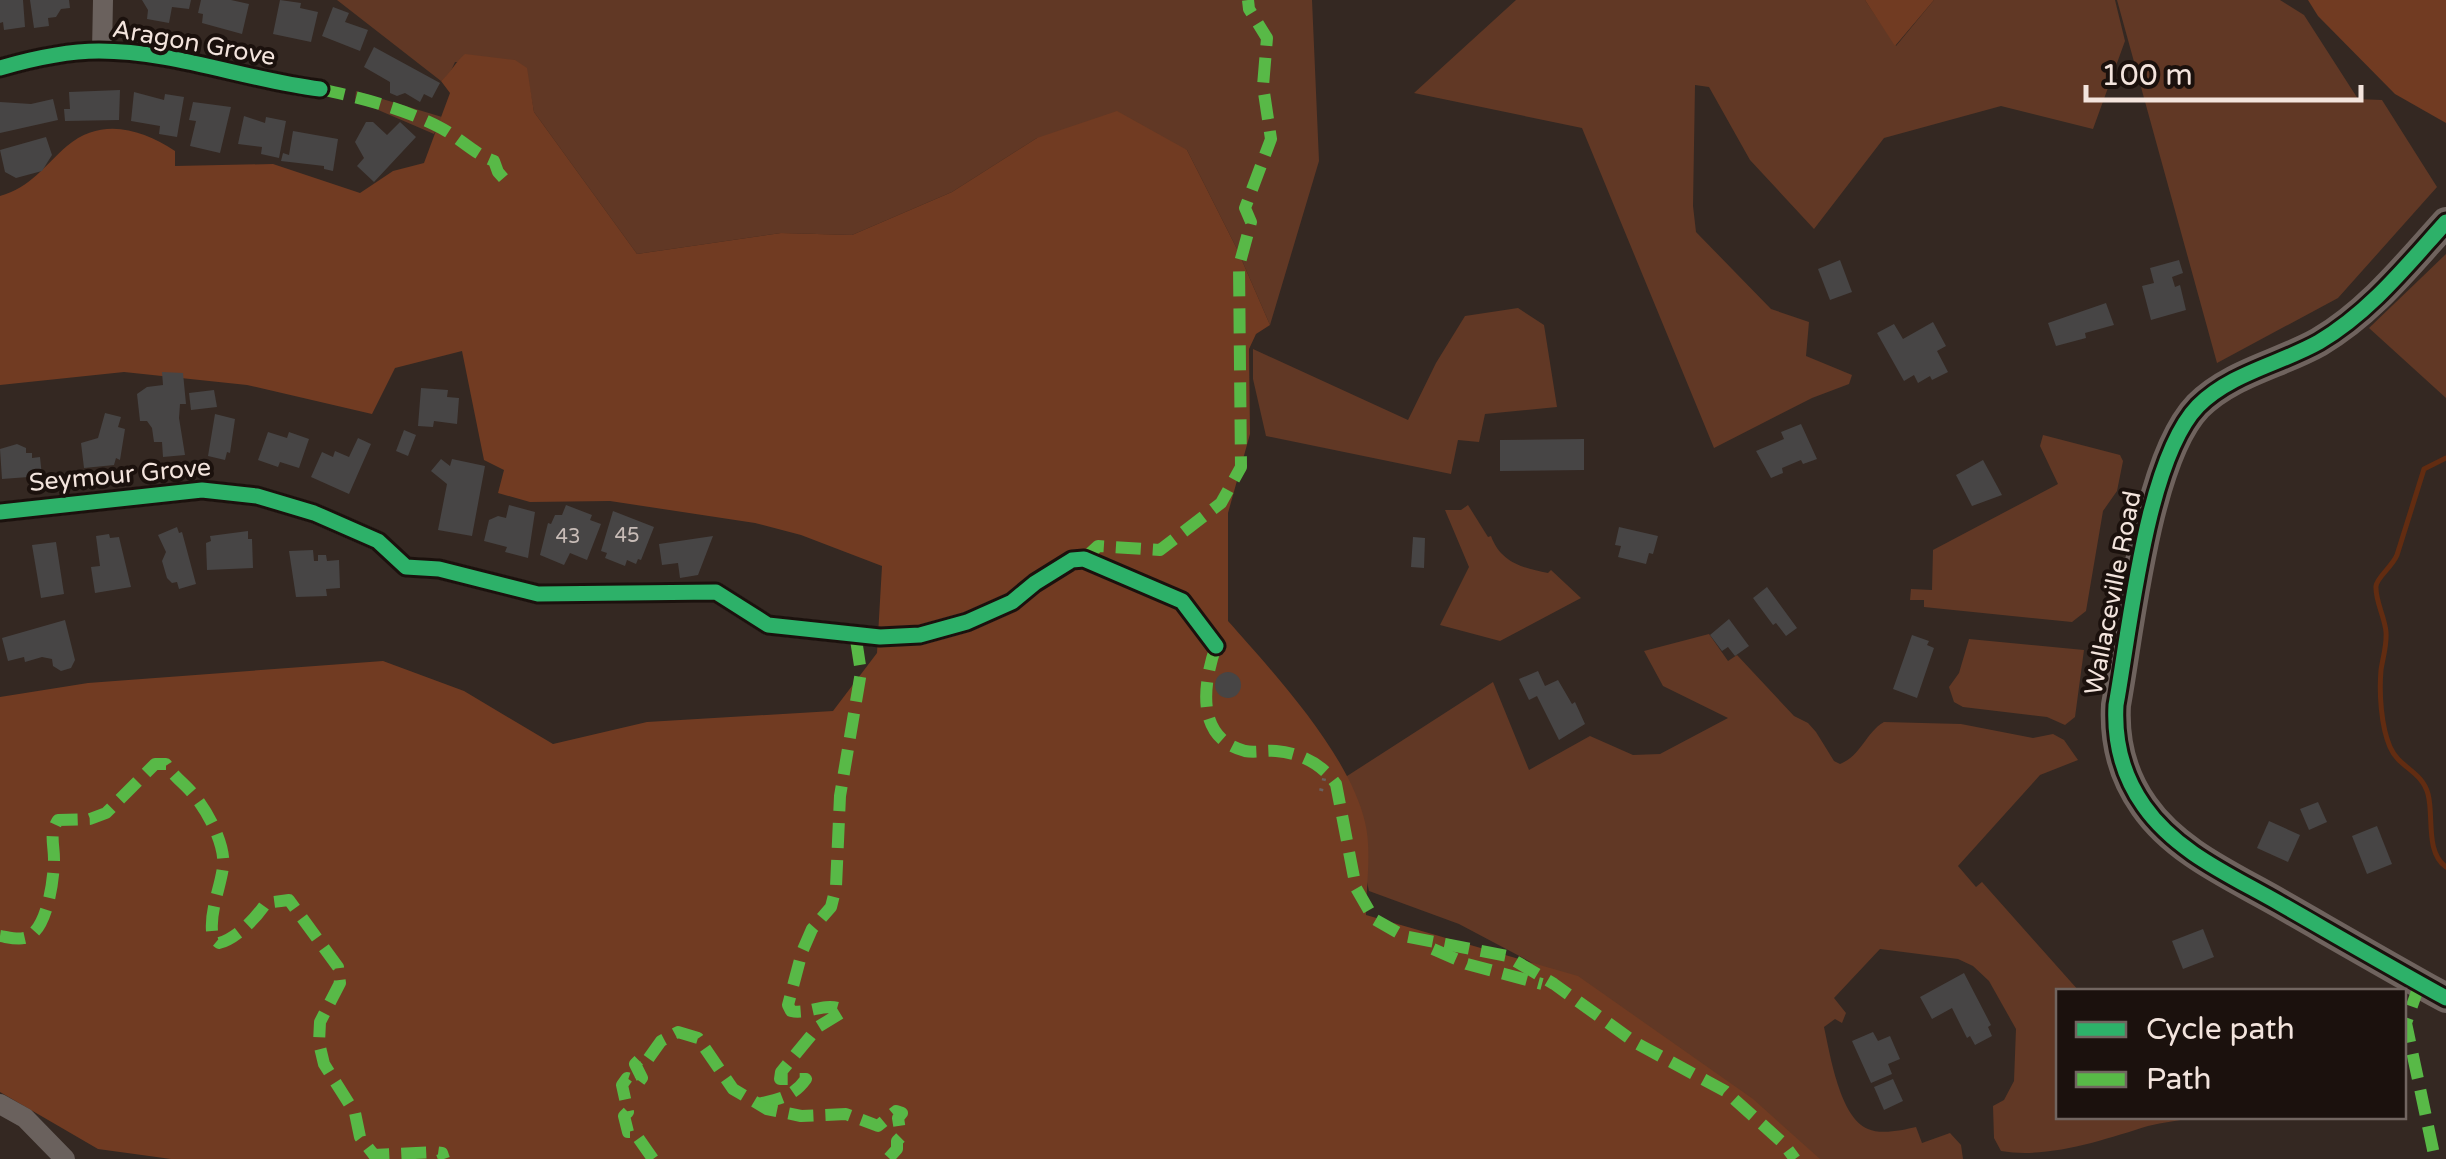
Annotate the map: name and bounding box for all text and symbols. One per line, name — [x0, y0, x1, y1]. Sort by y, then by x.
street label: Aragon Grove — [110, 14, 278, 72]
scale bar — [2086, 40, 2361, 102]
text: 100 m — [2101, 57, 2193, 94]
street label: Seymour Grove — [28, 452, 212, 498]
street label: Wallaceville Road — [2078, 488, 2148, 698]
house number: 45 — [614, 524, 640, 548]
house number: 43 — [555, 525, 581, 549]
legend — [2056, 989, 2406, 1119]
text: Cycle path — [2146, 1011, 2295, 1048]
text: Path — [2146, 1061, 2212, 1098]

